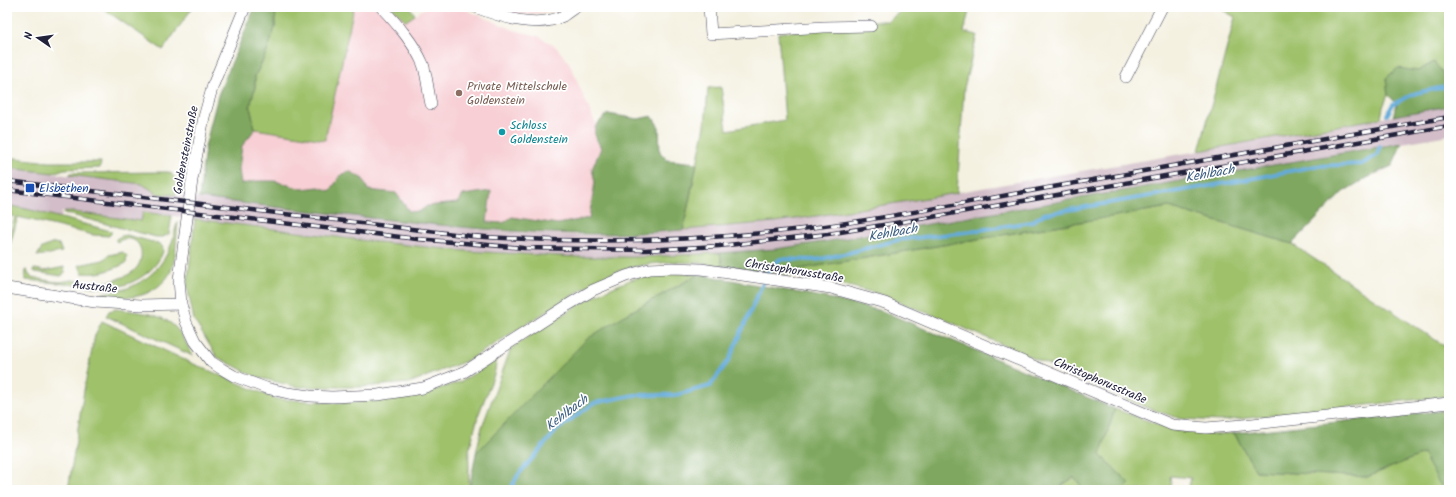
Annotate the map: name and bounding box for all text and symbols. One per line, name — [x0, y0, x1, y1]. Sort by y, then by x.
north arrow — [18, 18, 58, 58]
text: N — [20, 31, 39, 41]
place label: Private Mittelschule Goldenstein — [467, 77, 567, 110]
marker: Private Mittelschule Goldenstein — [454, 88, 464, 98]
street label: Goldensteinstraße — [168, 104, 204, 196]
place label: Schloss Goldenstein — [510, 116, 568, 149]
marker: Schloss Goldenstein — [497, 127, 507, 137]
water label: Kehlbach — [1184, 159, 1237, 189]
place label: Elsbethen — [39, 179, 89, 198]
marker: Elsbethen — [24, 182, 36, 194]
water label: Kehlbach — [867, 218, 920, 248]
street label: Christophorusstraße — [743, 254, 845, 288]
street label: Austraße — [72, 275, 119, 299]
street label: Christophorusstraße — [1050, 353, 1150, 409]
water label: Kehlbach — [541, 389, 594, 436]

